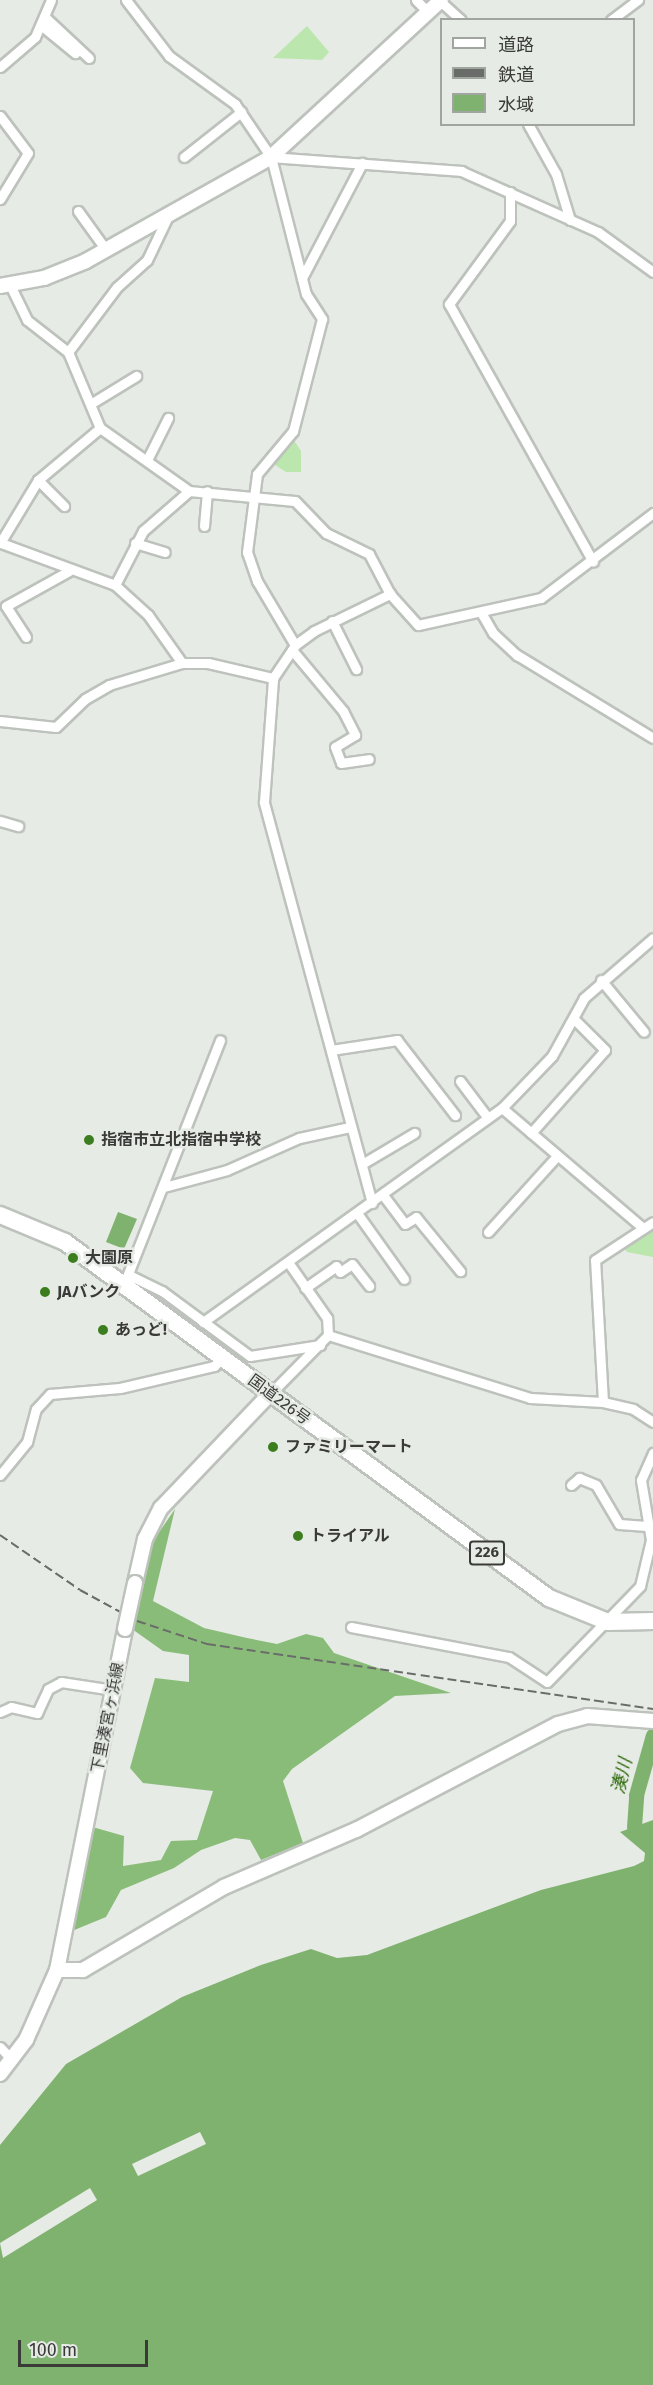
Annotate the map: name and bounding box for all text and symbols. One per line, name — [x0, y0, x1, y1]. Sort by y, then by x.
legend — [440, 18, 635, 126]
text: 道路 — [498, 34, 534, 56]
text: 鉄道 — [498, 64, 534, 86]
text: 水域 — [498, 94, 534, 116]
place label: 指宿市立北指宿中学校 — [101, 1130, 261, 1150]
marker: 指宿市立北指宿中学校 — [82, 1133, 96, 1147]
place label: 大園原 — [85, 1248, 133, 1268]
marker: 大園原 — [66, 1251, 80, 1265]
place label: JAバンク — [57, 1282, 120, 1302]
marker: JAバンク — [38, 1285, 52, 1299]
place label: あっど! — [115, 1320, 167, 1340]
marker: あっど! — [96, 1323, 110, 1337]
street label: 国道226号 — [244, 1371, 314, 1429]
place label: ファミリーマート — [285, 1437, 413, 1457]
marker: ファミリーマート — [266, 1440, 280, 1454]
place label: トライアル — [310, 1526, 390, 1546]
marker: トライアル — [291, 1529, 305, 1543]
road number: 226 — [469, 1541, 505, 1565]
street label: 下里湊宮ヶ浜線 — [88, 1661, 128, 1775]
water label: 湊川 — [607, 1756, 637, 1796]
scale bar — [21, 2328, 152, 2366]
text: 100 m — [29, 2339, 77, 2361]

